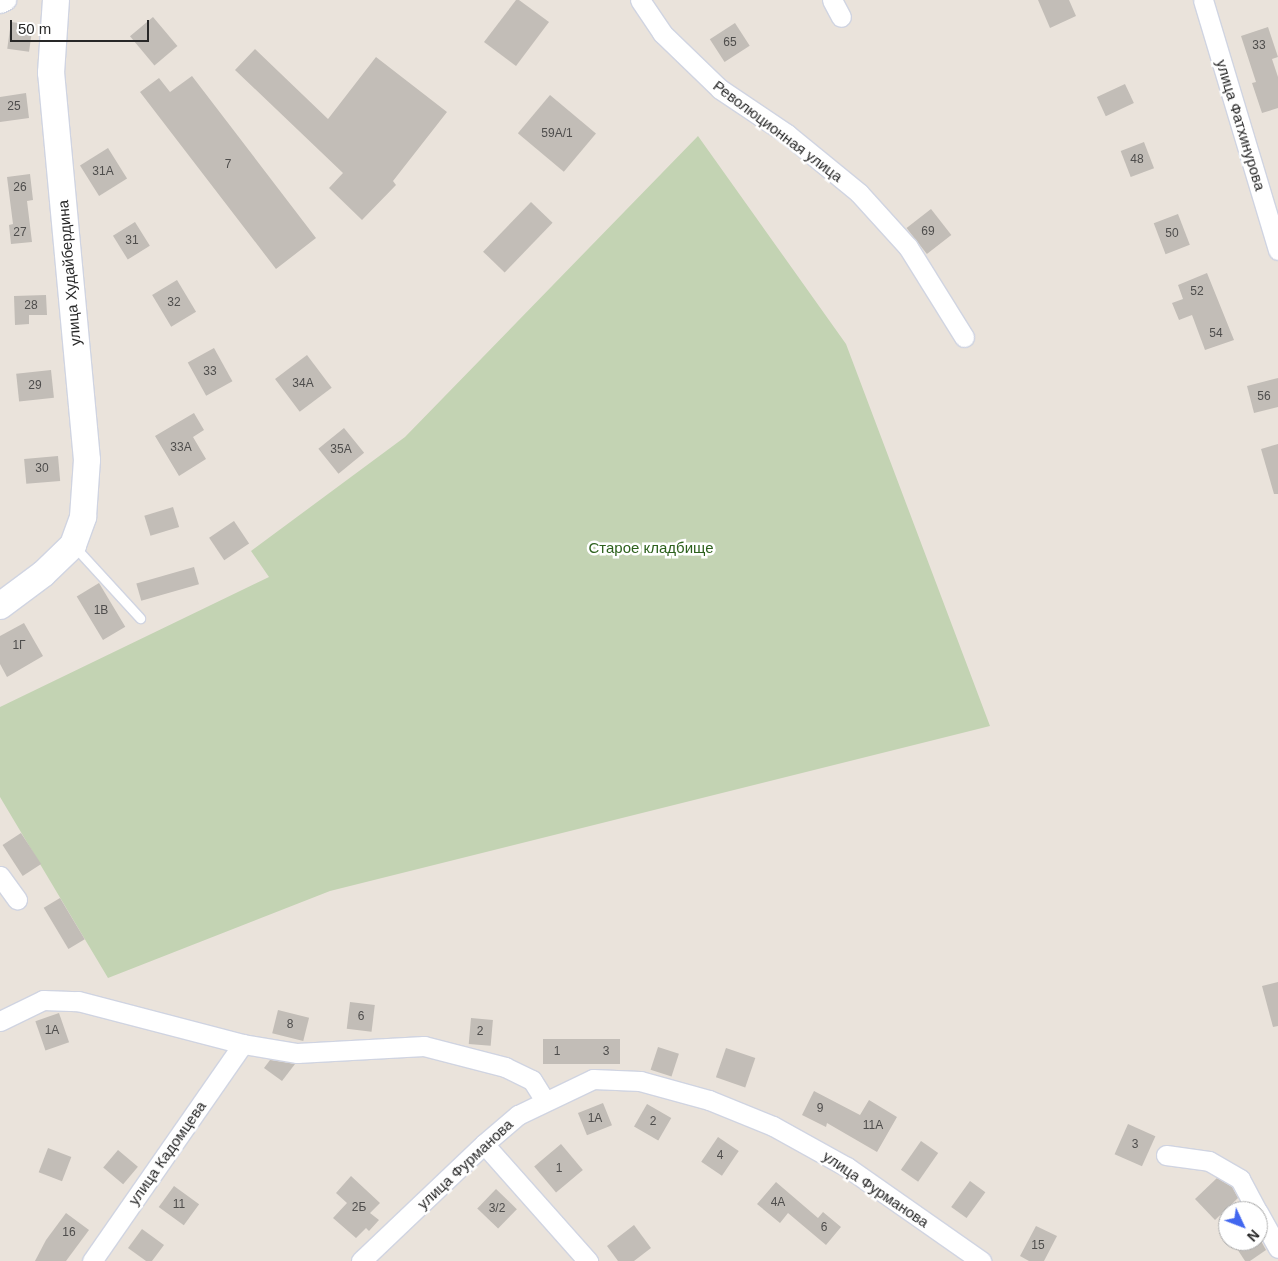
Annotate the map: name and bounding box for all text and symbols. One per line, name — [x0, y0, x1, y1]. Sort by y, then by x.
scale bar — [12, 10, 151, 42]
text: 50 m — [18, 20, 51, 37]
house number: 65 — [723, 36, 737, 50]
house number: 33 — [1252, 39, 1266, 53]
street label: улица Фатхинурова — [1213, 57, 1269, 193]
street label: Революционная улица — [710, 76, 846, 186]
house number: 25 — [7, 100, 21, 114]
house number: 59А/1 — [541, 127, 573, 141]
house number: 48 — [1130, 153, 1144, 167]
house number: 7 — [225, 158, 231, 172]
house number: 31А — [92, 165, 114, 179]
house number: 26 — [13, 181, 27, 195]
street label: улица Худайбердина — [54, 199, 84, 347]
house number: 69 — [921, 225, 935, 239]
house number: 27 — [13, 226, 27, 240]
house number: 50 — [1165, 227, 1179, 241]
house number: 31 — [125, 234, 139, 248]
house number: 52 — [1190, 285, 1204, 299]
house number: 32 — [167, 296, 181, 310]
house number: 28 — [24, 299, 38, 313]
house number: 54 — [1209, 327, 1223, 341]
house number: 33 — [203, 365, 217, 379]
house number: 34А — [292, 377, 314, 391]
house number: 29 — [28, 379, 42, 393]
house number: 56 — [1257, 390, 1271, 404]
house number: 33А — [170, 441, 192, 455]
house number: 35А — [330, 443, 352, 457]
house number: 30 — [35, 462, 49, 476]
park label: Старое кладбище — [588, 539, 714, 557]
house number: 1В — [94, 604, 108, 618]
house number: 1Г — [12, 639, 26, 653]
house number: 6 — [358, 1010, 364, 1024]
house number: 8 — [287, 1018, 293, 1032]
house number: 1А — [45, 1024, 59, 1038]
house number: 2 — [477, 1025, 483, 1039]
house number: 1 — [554, 1045, 560, 1059]
house number: 3 — [603, 1045, 609, 1059]
street label: улица Кадомцева — [124, 1098, 210, 1208]
house number: 9 — [817, 1102, 823, 1116]
house number: 1А — [588, 1112, 602, 1126]
street label: улица Фурманова — [414, 1115, 516, 1213]
house number: 2 — [650, 1115, 656, 1129]
house number: 11А — [863, 1119, 883, 1133]
house number: 3 — [1132, 1138, 1138, 1152]
street label: улица Фурманова — [820, 1147, 932, 1231]
house number: 4 — [717, 1149, 723, 1163]
house number: 1 — [556, 1162, 562, 1176]
house number: 4А — [771, 1196, 785, 1210]
house number: 11 — [173, 1198, 185, 1212]
house number: 2Б — [352, 1201, 366, 1215]
north arrow — [1218, 1201, 1268, 1251]
house number: 3/2 — [489, 1202, 505, 1216]
house number: 6 — [821, 1221, 827, 1235]
house number: 16 — [62, 1226, 76, 1240]
text: N — [1244, 1226, 1263, 1245]
house number: 15 — [1031, 1239, 1045, 1253]

